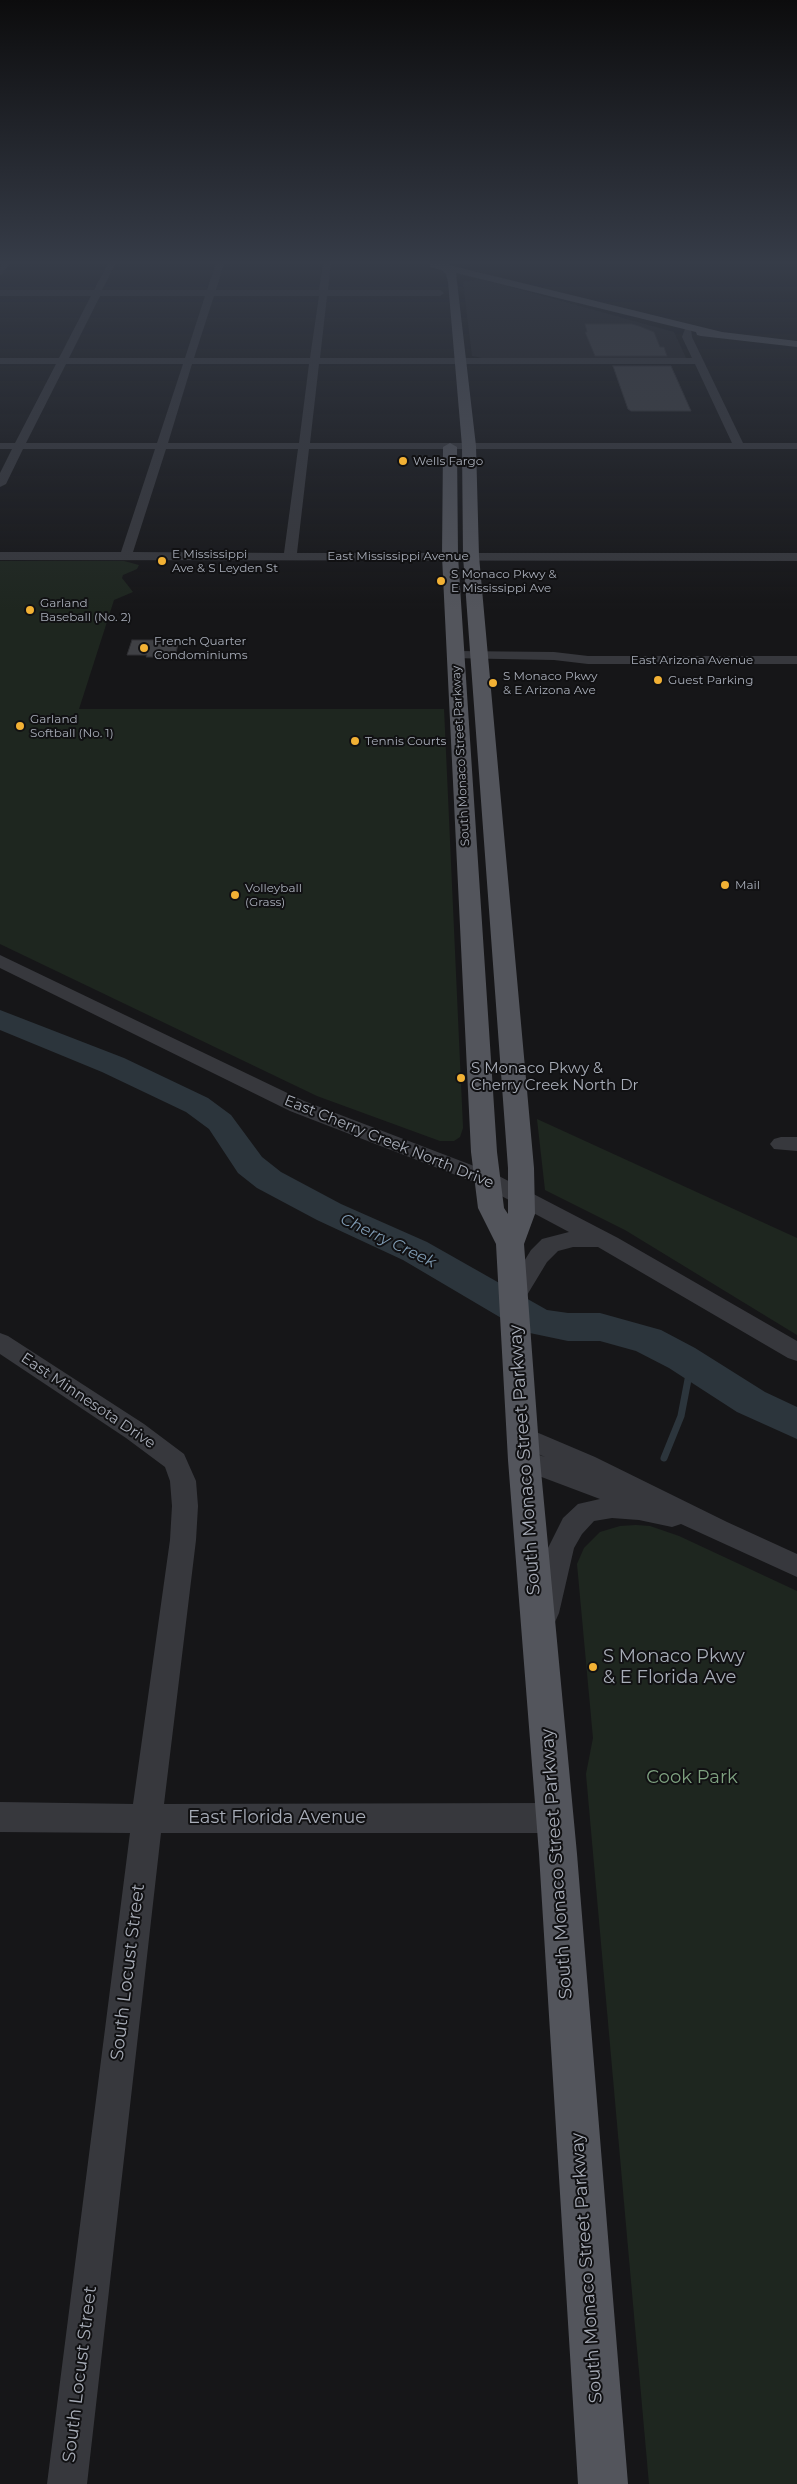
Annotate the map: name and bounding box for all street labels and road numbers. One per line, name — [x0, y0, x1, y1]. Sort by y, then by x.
street label: East Mississippi Avenue — [327, 549, 469, 563]
street label: East Arizona Avenue — [631, 653, 753, 667]
street label: South Monaco Street Parkway — [449, 665, 473, 847]
street label: East Cherry Creek North Drive — [282, 1092, 496, 1192]
street label: South Monaco Street Parkway — [505, 1324, 545, 1596]
street label: East Minnesota Drive — [17, 1349, 159, 1453]
street label: South Monaco Street Parkway — [537, 1728, 577, 2000]
street label: East Florida Avenue — [188, 1807, 366, 1829]
street label: South Locust Street — [106, 1882, 150, 2062]
street label: South Monaco Street Parkway — [567, 2132, 607, 2404]
street label: South Locust Street — [58, 2284, 102, 2464]

